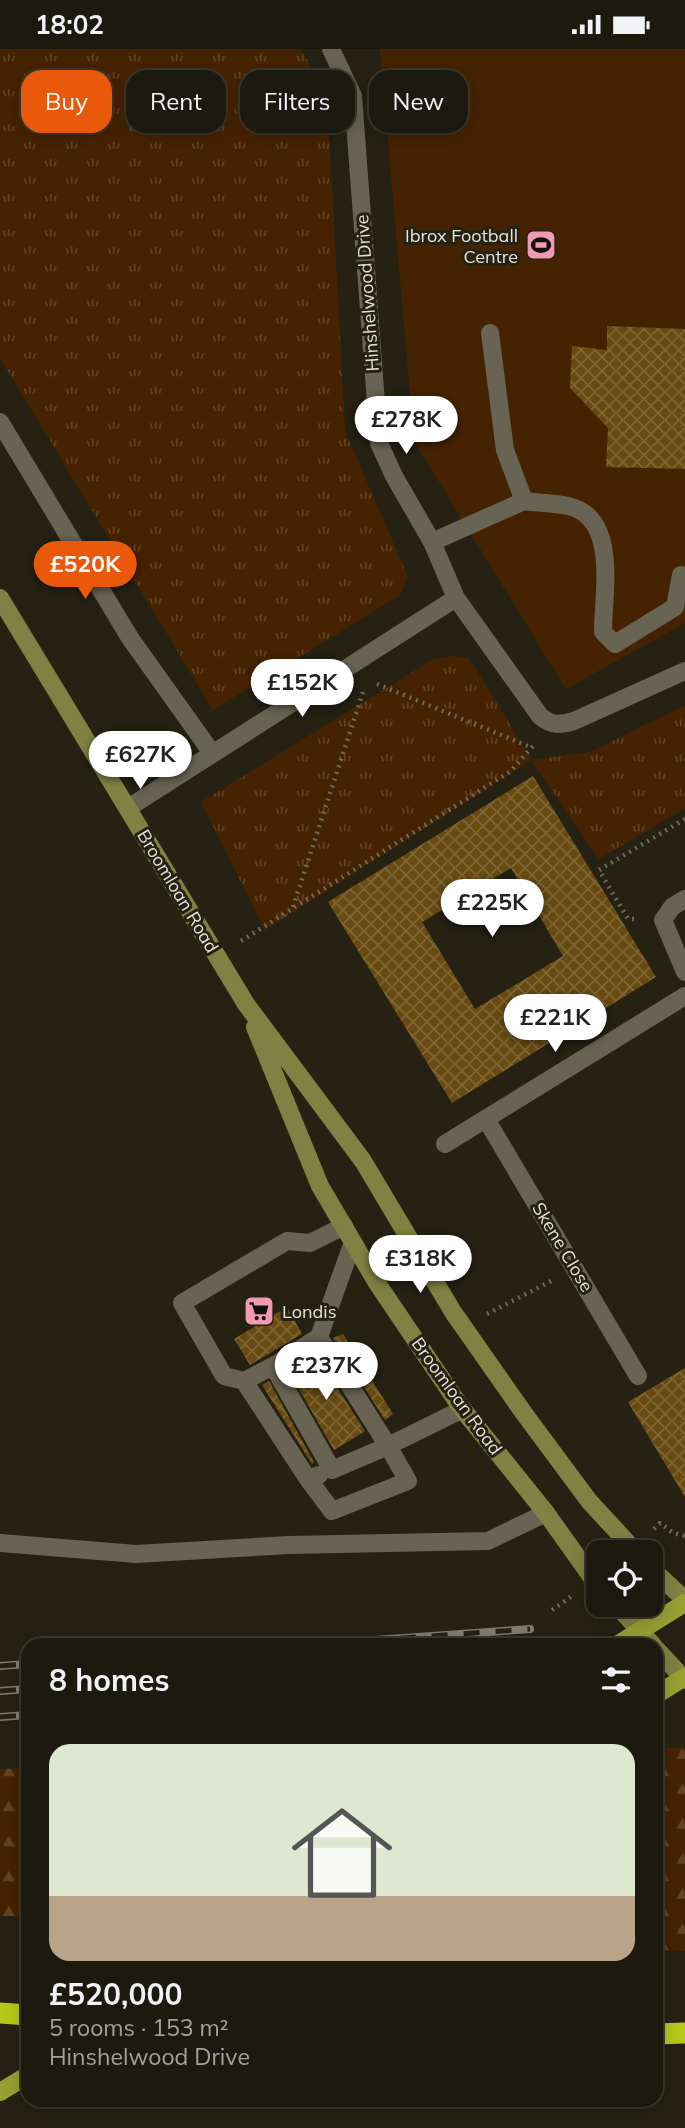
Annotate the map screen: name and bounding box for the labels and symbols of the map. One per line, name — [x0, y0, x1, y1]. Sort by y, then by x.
street label: Hinshelwood Drive — [350, 214, 384, 372]
place label: Ibrox Football Centre — [405, 224, 518, 268]
sports icon: Ibrox Football Centre — [524, 228, 558, 262]
pin: £278K — [357, 397, 455, 456]
pin: £520K — [36, 541, 134, 601]
pin: £152K — [253, 659, 351, 719]
pin: £627K — [91, 731, 189, 791]
street label: Broomloan Road — [132, 825, 224, 957]
pin: £225K — [443, 879, 541, 939]
pin: £221K — [506, 995, 604, 1054]
street label: Skene Close — [527, 1198, 599, 1296]
pin: £318K — [371, 1235, 469, 1295]
supermarket icon: Londis — [242, 1294, 276, 1328]
place label: Londis — [282, 1300, 337, 1323]
street label: Broomloan Road — [407, 1333, 507, 1459]
pin: £237K — [277, 1343, 375, 1402]

